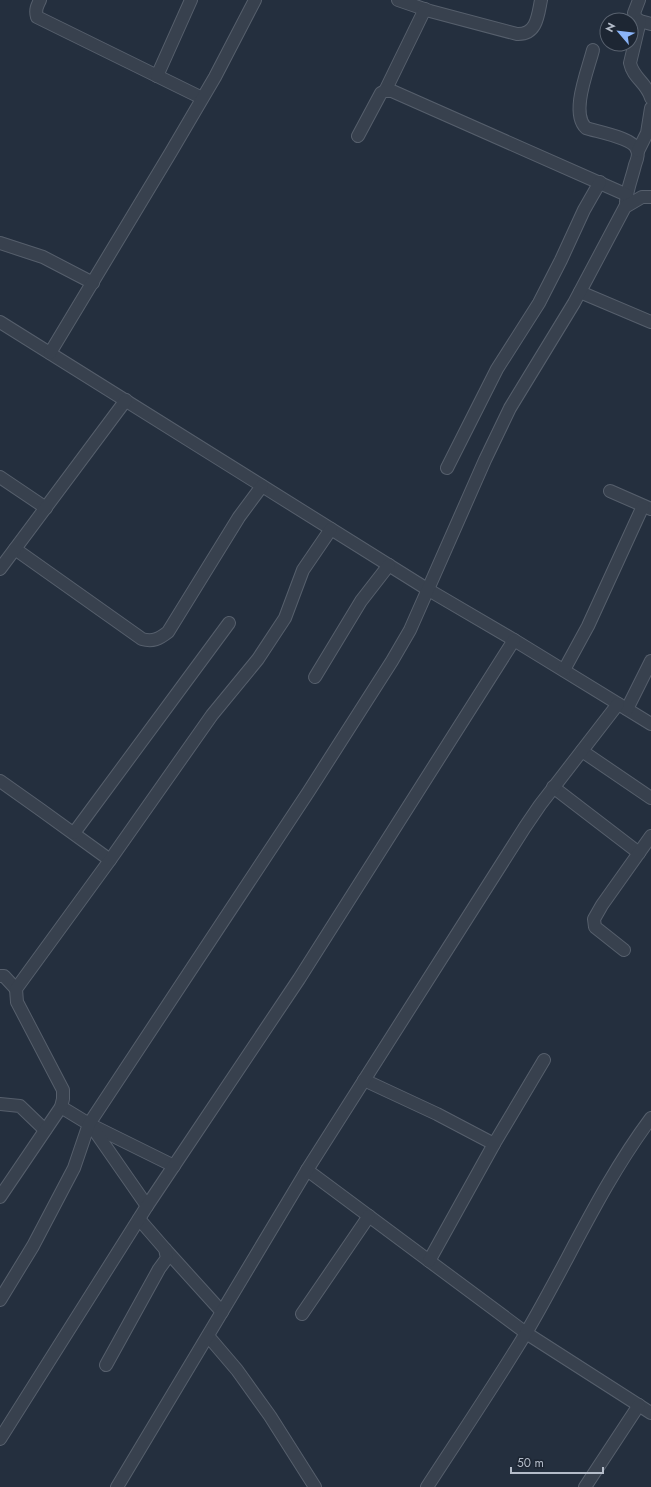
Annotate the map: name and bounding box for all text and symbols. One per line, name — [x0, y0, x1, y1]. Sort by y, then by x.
north arrow — [599, 12, 639, 52]
text: N — [601, 20, 619, 35]
scale bar — [511, 1449, 603, 1475]
text: 50 m — [517, 1454, 544, 1472]

